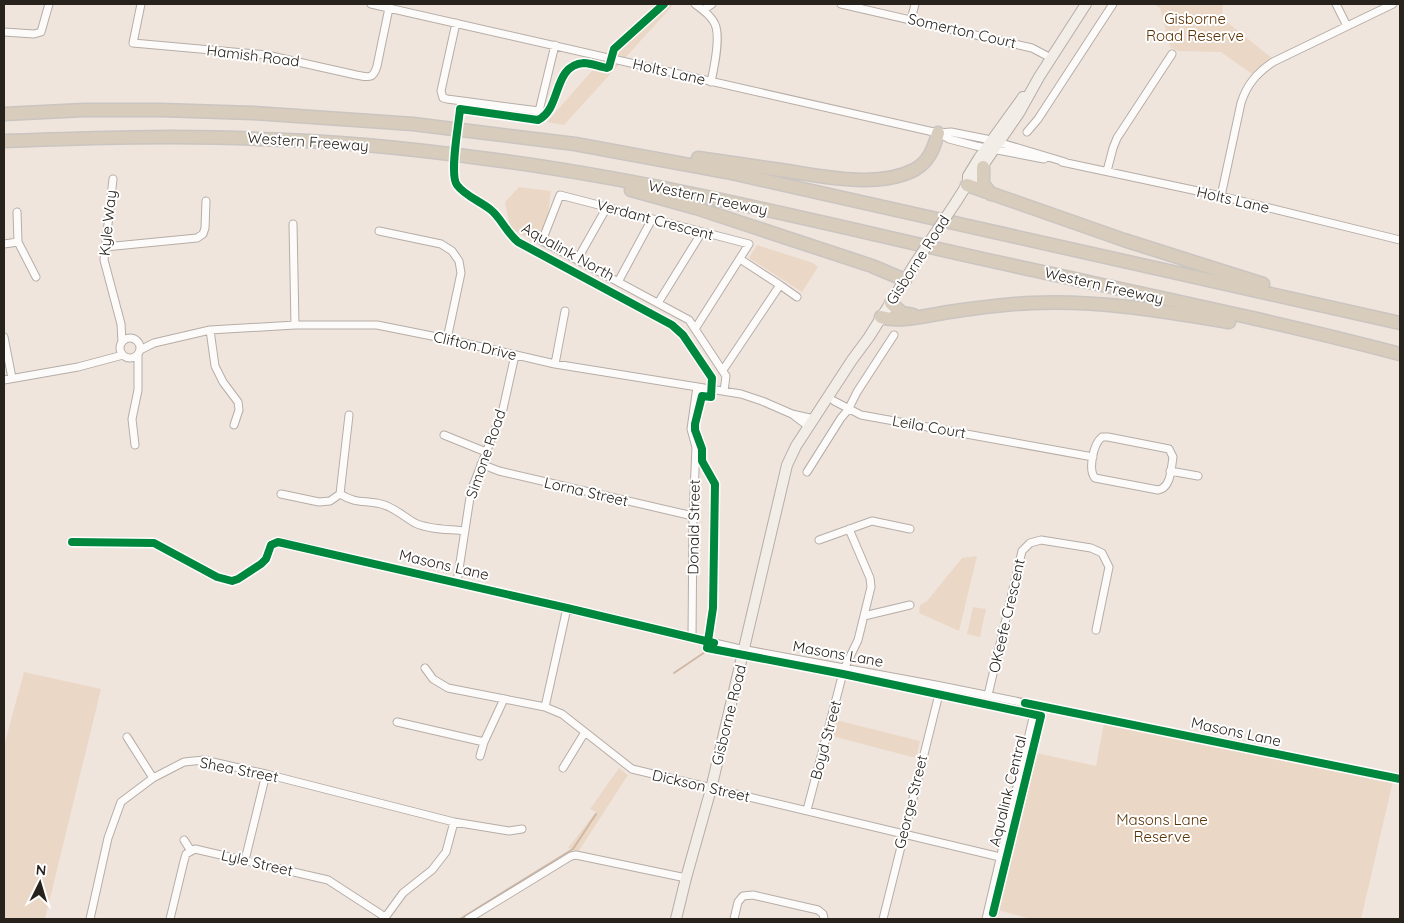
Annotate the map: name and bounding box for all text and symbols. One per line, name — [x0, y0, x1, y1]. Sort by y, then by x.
street label: Somerton Court — [906, 9, 1018, 52]
park label: Gisborne Road Reserve — [1146, 9, 1244, 45]
street label: Hamish Road — [205, 40, 301, 71]
street label: Holts Lane — [631, 54, 707, 89]
street label: Western Freeway — [247, 128, 369, 155]
street label: Western Freeway — [647, 176, 770, 219]
street label: Holts Lane — [1195, 182, 1271, 217]
street label: Kyle Way — [95, 189, 120, 257]
street label: Verdant Crescent — [595, 195, 716, 244]
street label: Gisborne Road — [882, 211, 954, 308]
street label: Aqualink North — [518, 218, 618, 285]
street label: Western Freeway — [1043, 263, 1165, 308]
street label: Clifton Drive — [432, 327, 519, 364]
street label: Simone Road — [461, 407, 510, 501]
street label: Leila Court — [891, 411, 967, 442]
street label: Lorna Street — [542, 473, 630, 510]
street label: Donald Street — [683, 479, 704, 575]
street label: Masons Lane — [397, 545, 491, 584]
street label: OKeefe Crescent — [984, 557, 1029, 675]
street label: Masons Lane — [791, 636, 885, 671]
street label: Gisborne Road — [707, 663, 750, 767]
street label: Boyd Street — [806, 698, 845, 782]
street label: Masons Lane — [1189, 713, 1283, 750]
street label: Aqualink Central — [985, 733, 1031, 848]
street label: Shea Street — [198, 753, 280, 786]
street label: George Street — [890, 753, 931, 851]
street label: Dickson Street — [650, 765, 752, 806]
park label: Masons Lane Reserve — [1116, 810, 1208, 846]
street label: Lyle Street — [219, 845, 295, 880]
north arrow — [15, 858, 65, 908]
text: N — [35, 861, 47, 879]

